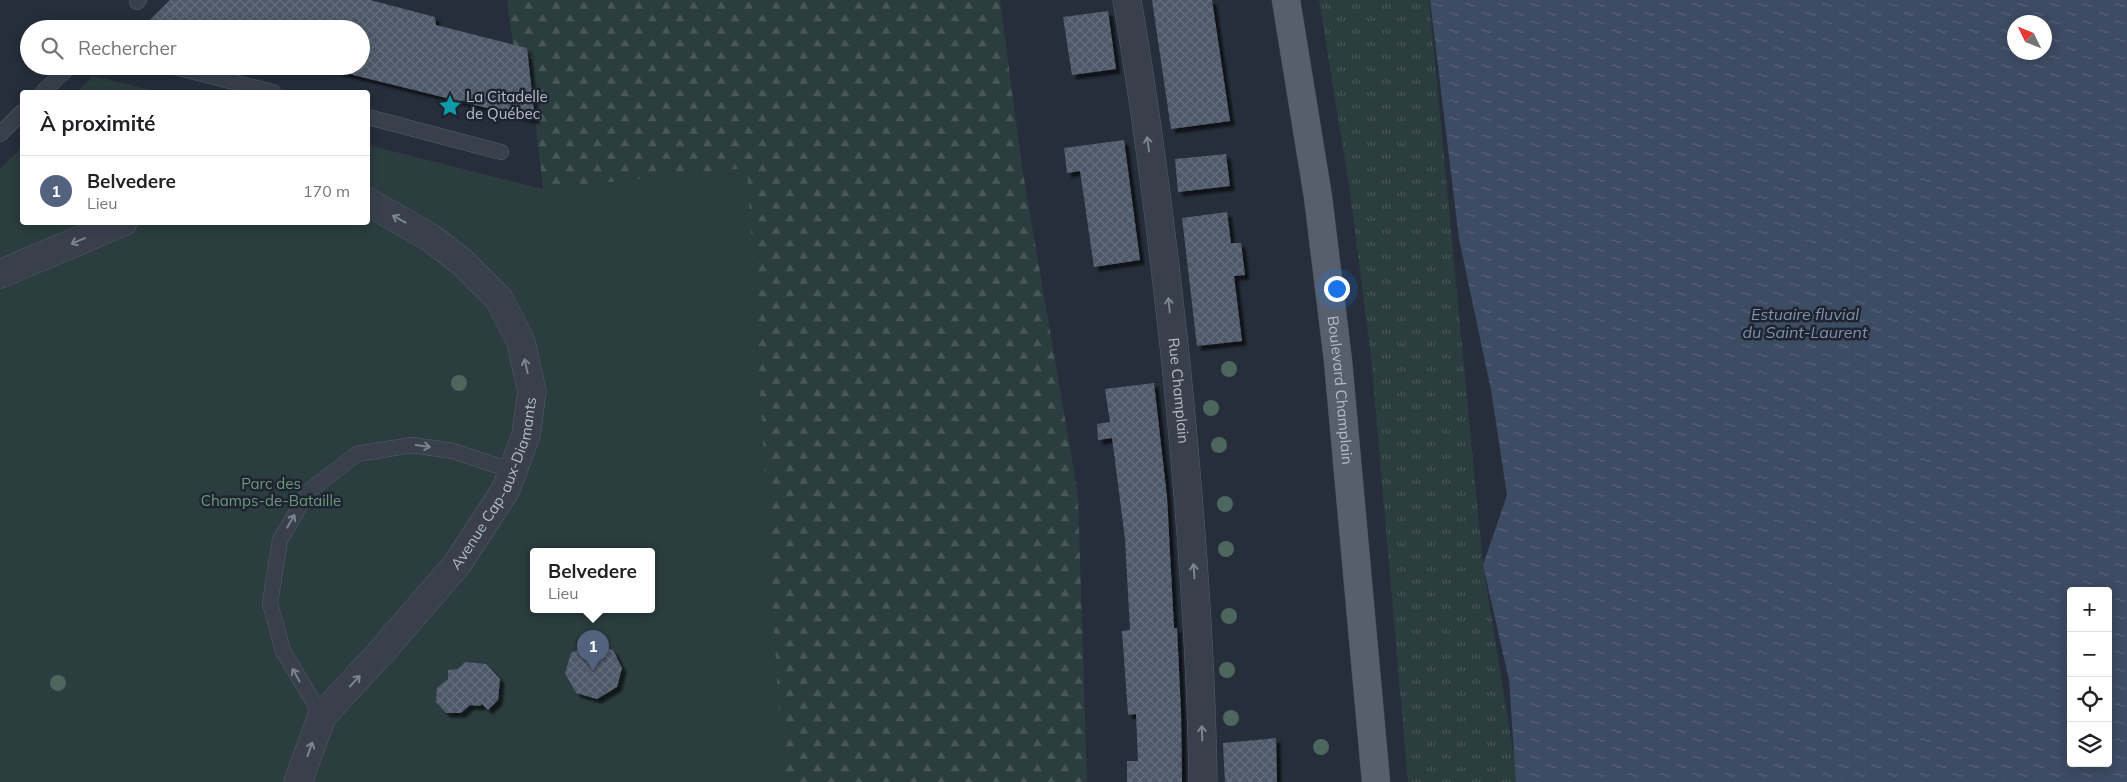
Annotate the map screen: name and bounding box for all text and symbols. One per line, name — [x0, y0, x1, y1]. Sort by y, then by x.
north arrow — [2007, 15, 2052, 60]
search box — [20, 20, 370, 75]
icon: search — [38, 34, 66, 62]
text: Rechercher — [78, 36, 177, 60]
place label: La Citadelle de Québec — [466, 87, 548, 123]
place icon: La Citadelle de Québec — [437, 93, 463, 119]
text: À proximité — [40, 110, 156, 136]
one-way arrow — [1143, 136, 1153, 152]
text: Belvedere — [87, 169, 176, 193]
text: 1 — [51, 181, 61, 201]
text: 170 m — [303, 181, 350, 201]
text: Lieu — [87, 193, 117, 213]
one-way arrow — [393, 214, 407, 224]
one-way arrow — [71, 237, 86, 247]
your location — [1324, 276, 1350, 302]
one-way arrow — [1165, 297, 1174, 313]
water label: Estuaire fluvial du Saint-Laurent — [1743, 304, 1868, 342]
street label: Boulevard Champlain — [1324, 315, 1357, 465]
street label: Rue Champlain — [1164, 337, 1194, 444]
one-way arrow — [521, 358, 530, 374]
street label: Avenue Cap-aux-Diamants — [447, 396, 540, 573]
one-way arrow — [415, 442, 431, 452]
park label: Parc des Champs-de-Bataille — [201, 474, 341, 510]
one-way arrow — [287, 514, 297, 529]
popup — [530, 548, 655, 613]
text: Belvedere — [548, 559, 637, 583]
one-way arrow — [1189, 563, 1198, 579]
text: Lieu — [548, 583, 578, 603]
map controls — [2067, 587, 2112, 767]
button: + — [2067, 587, 2112, 632]
pin: 1 — [577, 630, 609, 671]
button: − — [2067, 632, 2112, 677]
one-way arrow — [291, 668, 300, 683]
one-way arrow — [349, 674, 361, 687]
button: locate — [2067, 677, 2112, 722]
button: layers — [2067, 722, 2112, 767]
one-way arrow — [1197, 726, 1207, 742]
one-way arrow — [306, 742, 315, 757]

